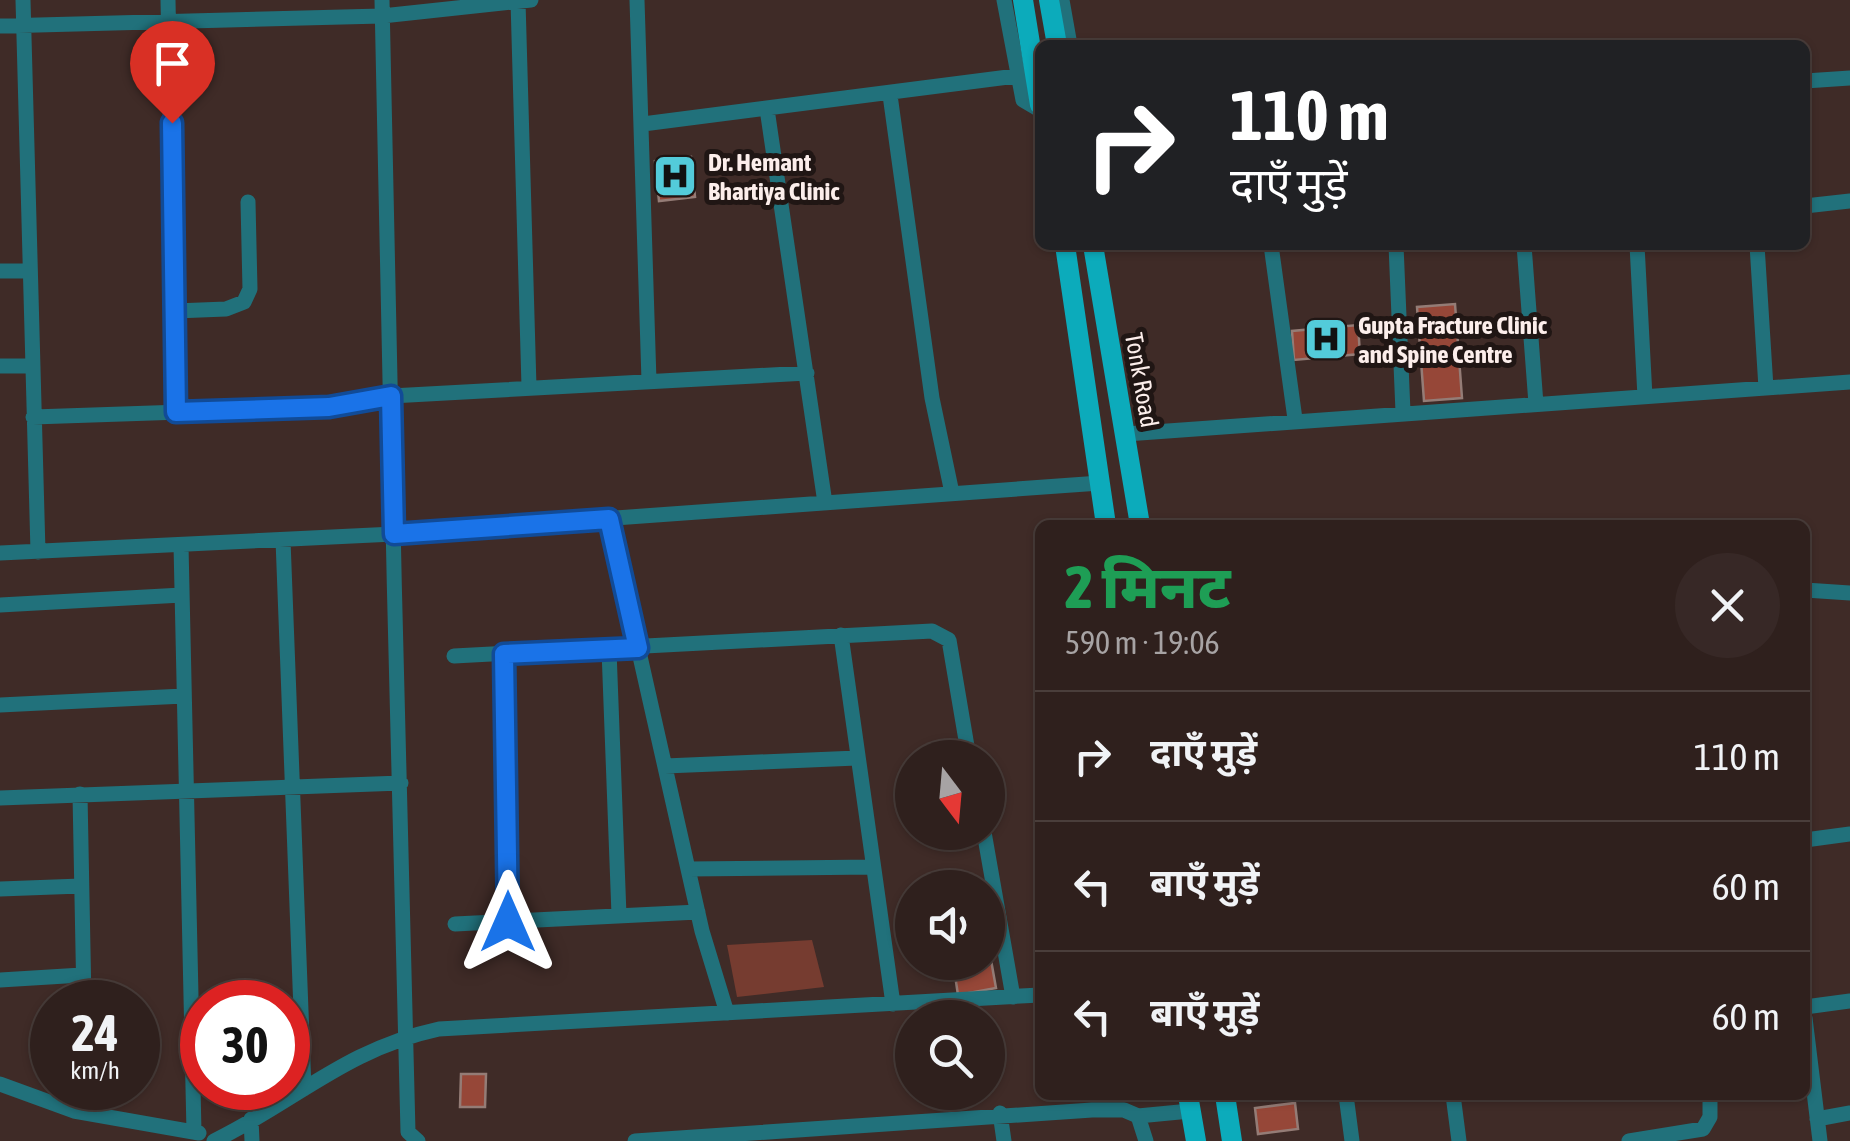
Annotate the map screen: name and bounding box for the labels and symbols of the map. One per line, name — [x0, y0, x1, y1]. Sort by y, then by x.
pin — [130, 21, 215, 124]
place label: Dr. Hemant Bhartiya Clinic — [708, 148, 840, 205]
hospital icon: Dr. Hemant Bhartiya Clinic — [652, 153, 698, 199]
place label: Gupta Fracture Clinic and Spine Centre — [1358, 311, 1548, 368]
hospital icon: Gupta Fracture Clinic and Spine Centre — [1303, 316, 1349, 362]
street label: Tonk Road — [1120, 331, 1164, 429]
north arrow — [895, 740, 1005, 850]
position arrow — [456, 870, 560, 974]
speed limit sign: 30 — [180, 980, 310, 1110]

